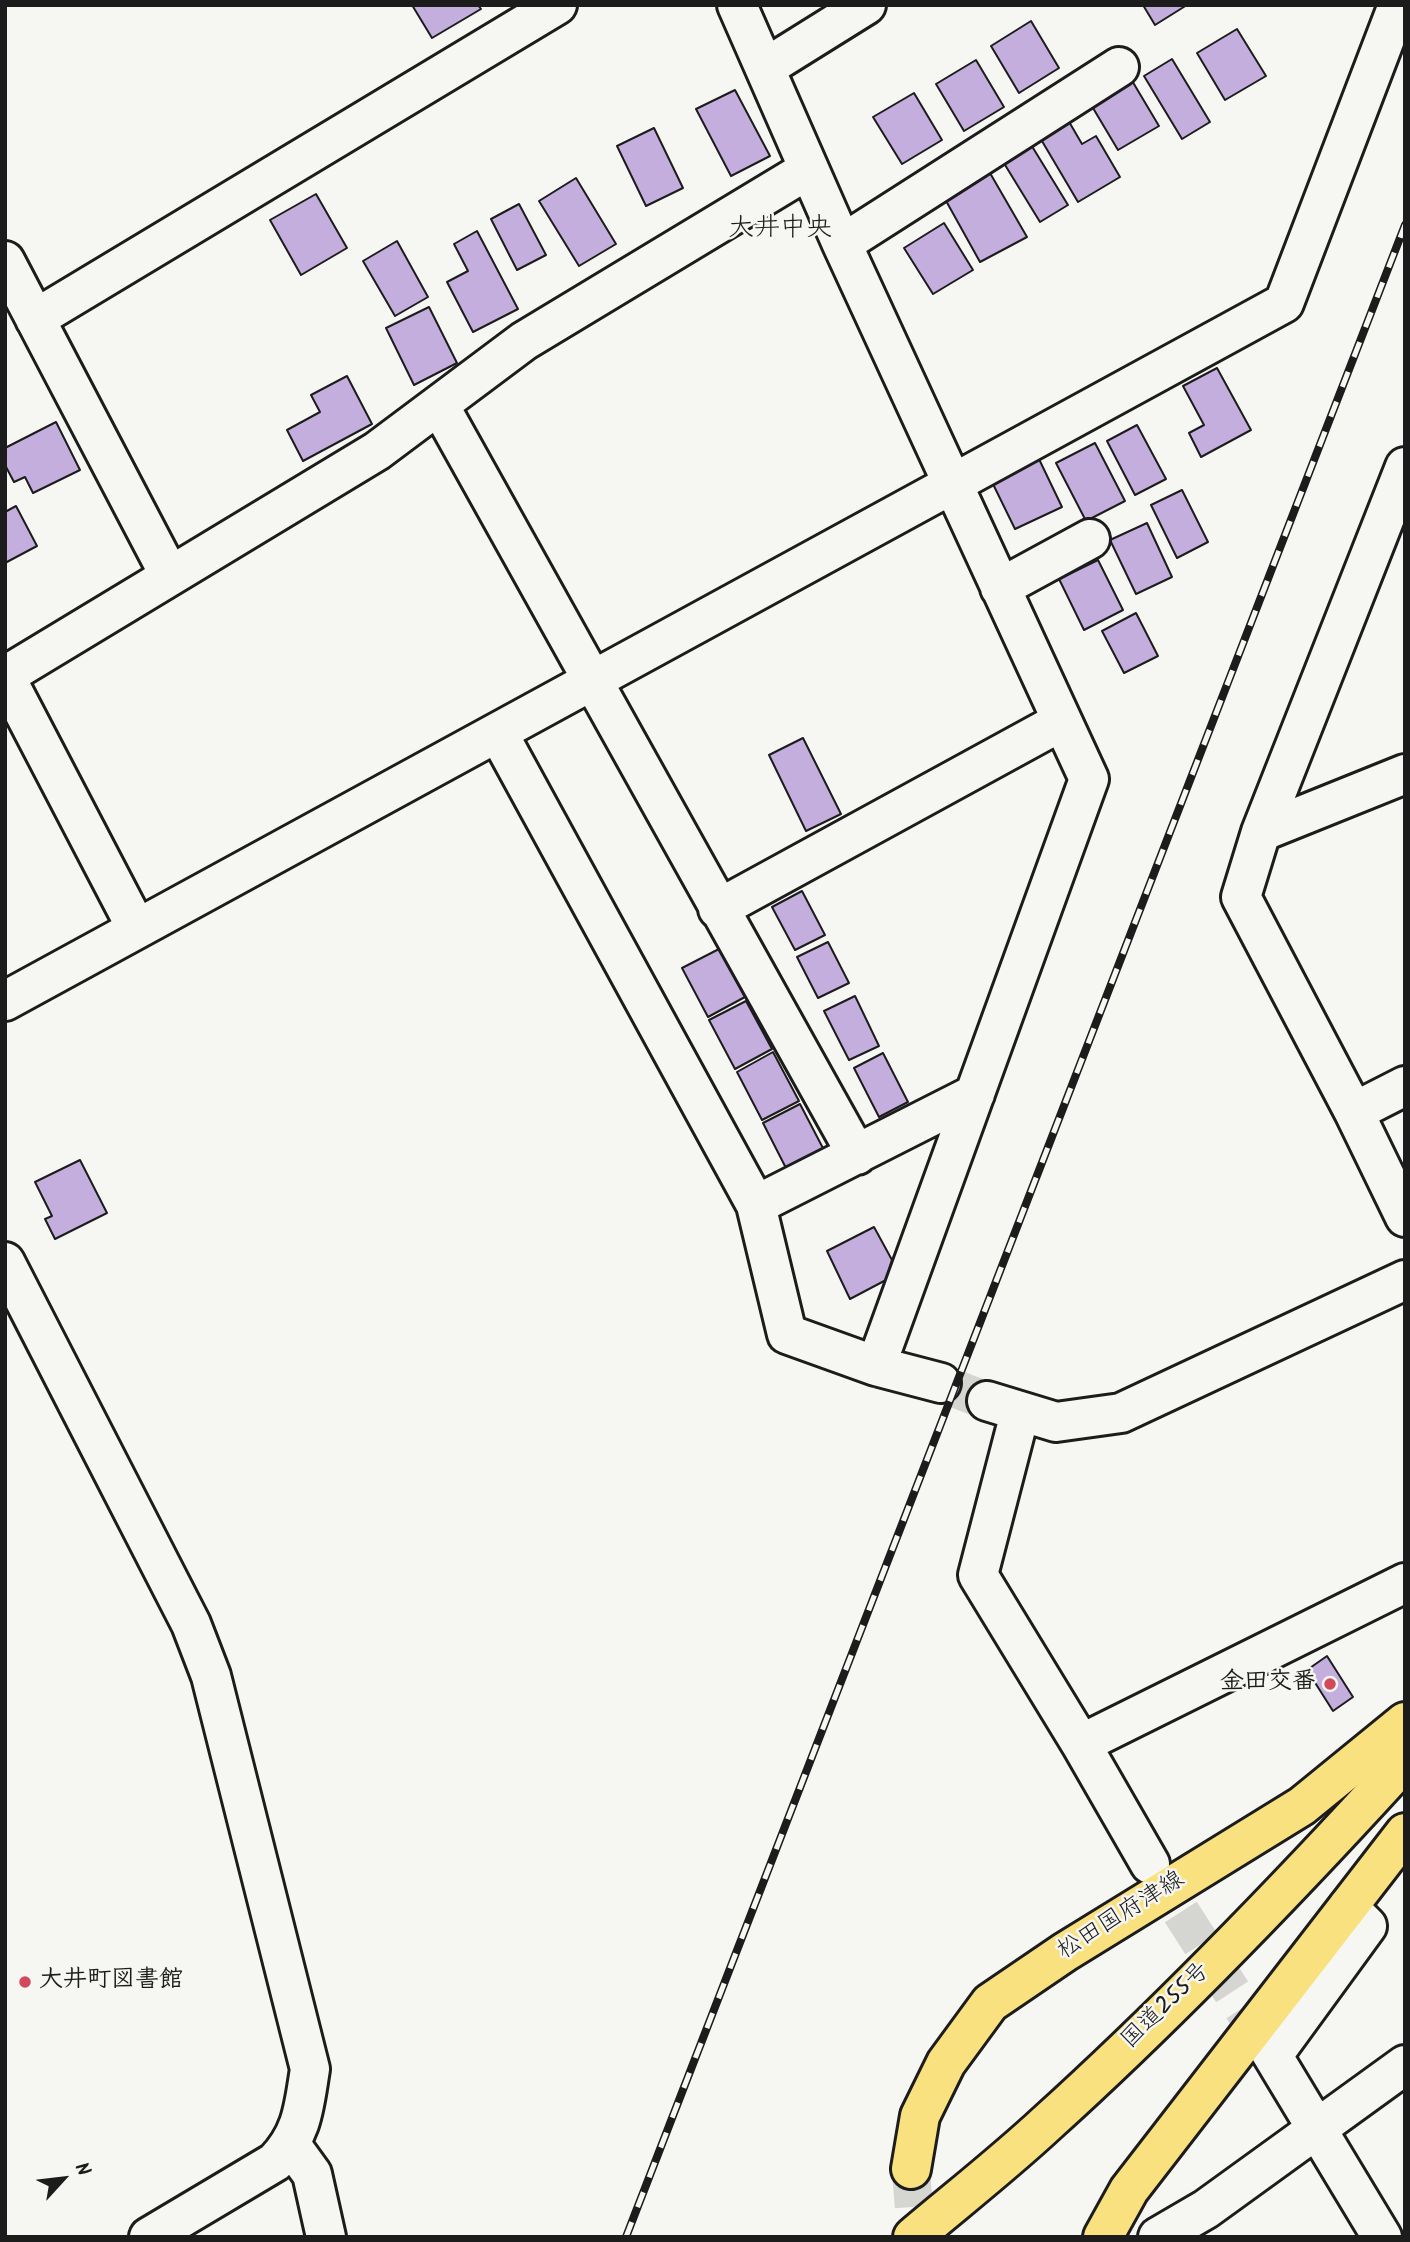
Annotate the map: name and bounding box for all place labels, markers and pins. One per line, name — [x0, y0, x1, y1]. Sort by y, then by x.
place label: 金田交番 — [1220, 1670, 1316, 1698]
marker: 金田交番 — [1322, 1676, 1338, 1692]
place label: 大井町図書館 — [39, 1968, 183, 1996]
marker: 大井町図書館 — [17, 1974, 33, 1990]

